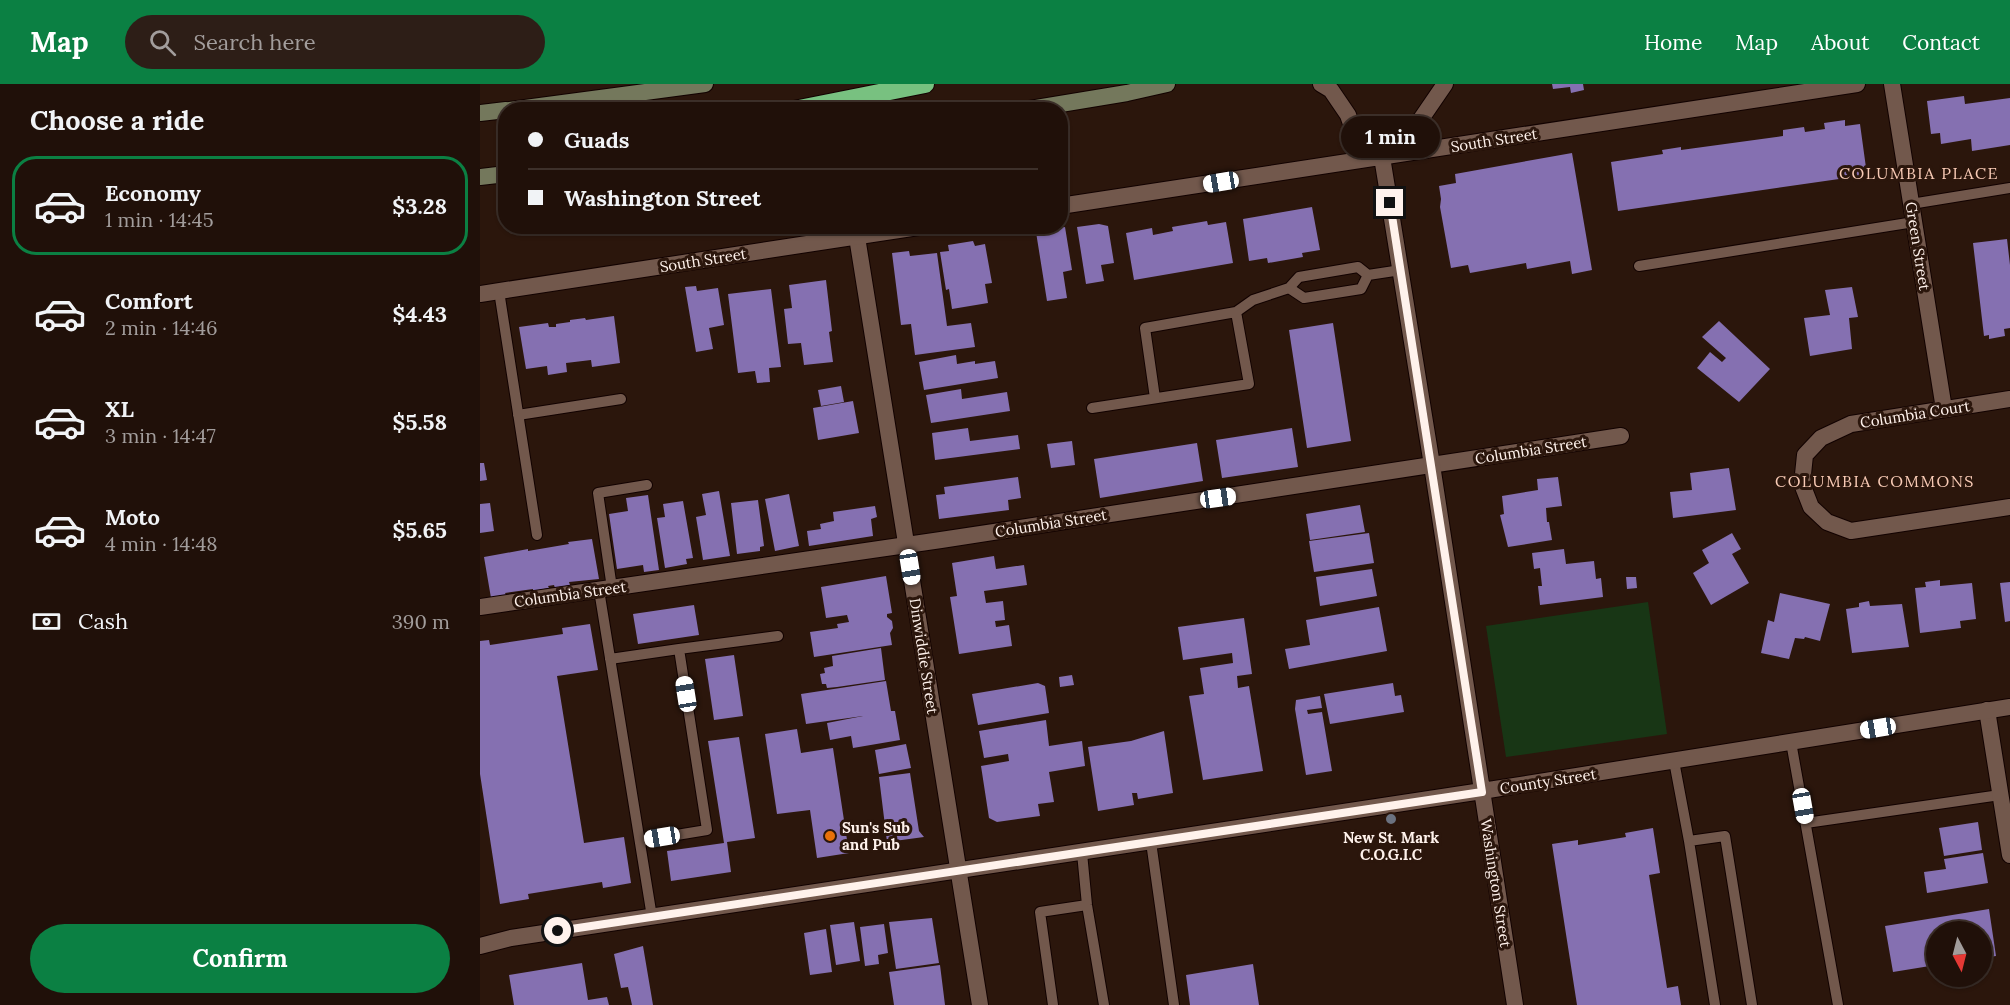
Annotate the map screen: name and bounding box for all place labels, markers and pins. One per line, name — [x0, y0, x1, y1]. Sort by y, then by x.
marker: New St. Mark C.O.G.I.C — [1384, 812, 1398, 826]
place label: Sun's Sub and Pub — [842, 818, 910, 854]
place label: New St. Mark C.O.G.I.C — [1343, 828, 1439, 864]
marker: Sun's Sub and Pub — [823, 829, 837, 843]

